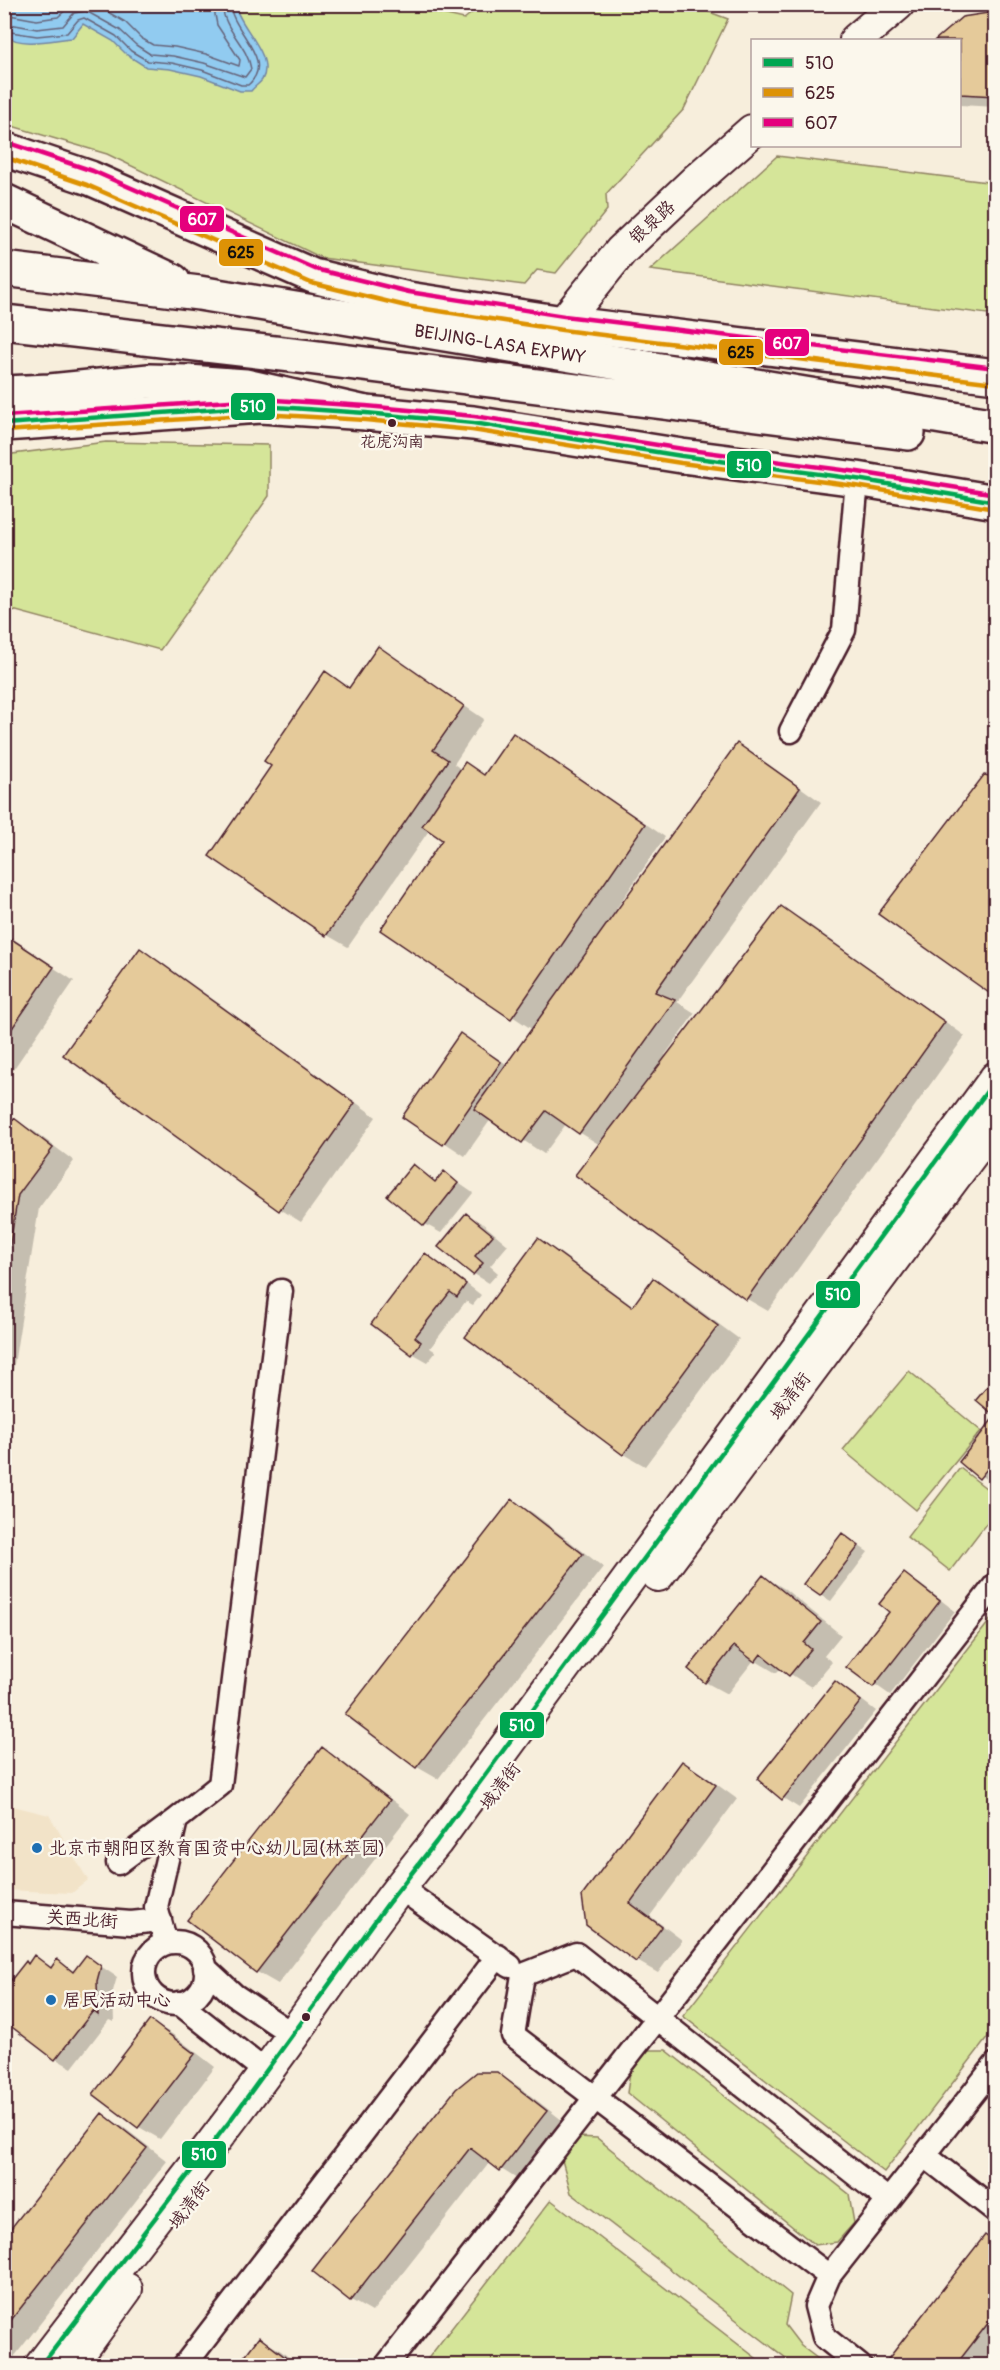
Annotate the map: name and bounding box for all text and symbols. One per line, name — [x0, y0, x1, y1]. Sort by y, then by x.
legend — [751, 39, 961, 147]
text: 510 — [805, 52, 834, 75]
text: 625 — [805, 82, 835, 105]
text: 607 — [805, 112, 838, 135]
street label: 银泉路 — [625, 196, 680, 249]
line badge: 607 — [179, 205, 225, 233]
text: 607 — [188, 210, 217, 230]
line badge: 625 — [218, 238, 264, 267]
text: 625 — [228, 243, 255, 263]
street label: BEIJING-LASA EXPWY — [413, 320, 588, 369]
line badge: 607 — [764, 328, 810, 357]
text: 607 — [773, 334, 802, 354]
line badge: 625 — [718, 338, 764, 366]
text: 625 — [728, 343, 755, 363]
line badge: 510 — [230, 392, 276, 421]
text: 510 — [240, 397, 266, 417]
marker: 花虎沟南 — [386, 417, 398, 429]
place label: 花虎沟南 — [360, 432, 424, 452]
line badge: 510 — [726, 450, 772, 479]
text: 510 — [736, 456, 762, 476]
line badge: 510 — [815, 1280, 861, 1309]
text: 510 — [825, 1285, 851, 1305]
street label: 域清街 — [765, 1368, 816, 1425]
line badge: 510 — [499, 1711, 545, 1739]
text: 510 — [509, 1716, 535, 1736]
street label: 域清街 — [475, 1758, 526, 1815]
place label: 北京市朝阳区教育国资中心幼儿园(林萃园) — [49, 1837, 385, 1860]
marker: 北京市朝阳区教育国资中心幼儿园(林萃园) — [30, 1841, 44, 1855]
street label: 关西北街 — [45, 1906, 119, 1933]
place label: 居民活动中心 — [63, 1989, 171, 2012]
marker: 居民活动中心 — [44, 1993, 58, 2007]
unlabelled marker — [300, 2011, 312, 2023]
line badge: 510 — [181, 2140, 227, 2169]
text: 510 — [191, 2145, 217, 2165]
street label: 域清街 — [164, 2177, 215, 2234]

